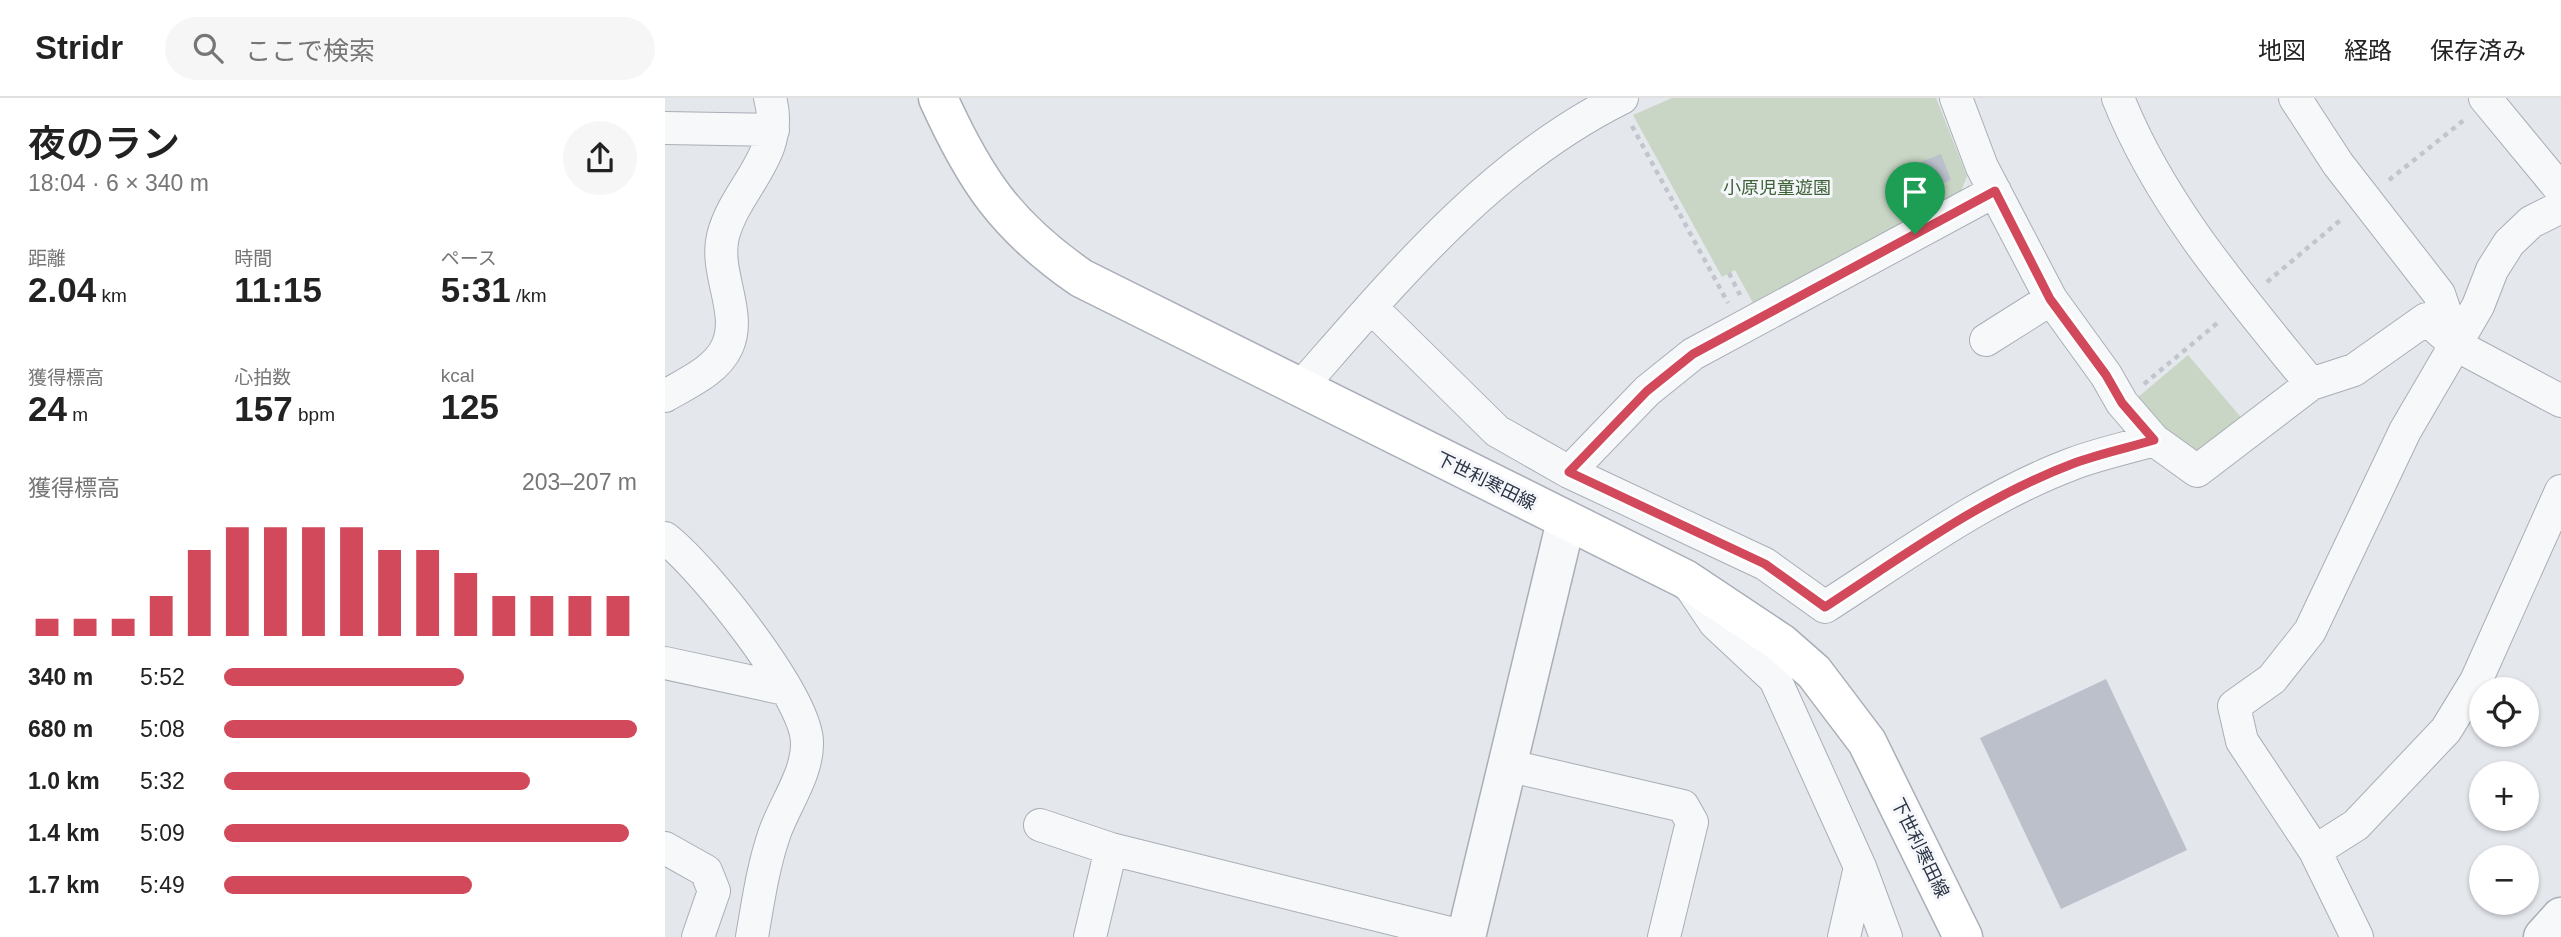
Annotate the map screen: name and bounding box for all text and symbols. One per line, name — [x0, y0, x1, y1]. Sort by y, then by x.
search box — [165, 17, 655, 80]
text: Stridr — [35, 29, 123, 66]
icon: search — [189, 29, 227, 67]
text: ここで検索 — [245, 36, 375, 66]
text: 地図 — [2258, 37, 2306, 64]
text: 経路 — [2344, 37, 2392, 64]
text: 保存済み — [2430, 37, 2526, 64]
button: share — [563, 121, 637, 195]
text: 夜のラン — [28, 123, 180, 165]
pin — [1885, 162, 1945, 234]
text: 18:04 · 6 × 340 m — [28, 170, 209, 196]
icon: arrive — [1896, 173, 1934, 211]
park label: 小原児童遊園 — [1723, 178, 1831, 198]
text: 距離 — [28, 248, 66, 269]
text: 時間 — [234, 248, 272, 269]
text: ペース — [441, 248, 497, 269]
text: 2.04 — [28, 270, 96, 309]
text: 11:15 — [234, 270, 322, 309]
text: 5:31 — [441, 270, 511, 309]
text: km — [96, 285, 127, 306]
text: /km — [511, 285, 547, 306]
text: kcal — [441, 365, 474, 386]
text: 獲得標高 — [28, 367, 104, 388]
text: 心拍数 — [234, 367, 291, 388]
text: 125 — [441, 387, 499, 426]
text: 24 — [28, 389, 67, 428]
text: 157 — [234, 389, 293, 428]
text: m — [67, 404, 88, 425]
text: bpm — [293, 404, 335, 425]
street label: 下世利寒田線 — [1433, 448, 1539, 514]
text: 203–207 m — [522, 469, 637, 495]
text: 獲得標高 — [28, 475, 120, 501]
text: 340 m — [28, 664, 93, 690]
text: 5:52 — [140, 664, 185, 690]
map controls — [2469, 677, 2539, 915]
button: locate — [2469, 677, 2539, 747]
text: 680 m — [28, 716, 93, 742]
text: 5:08 — [140, 716, 185, 742]
button: + — [2469, 761, 2539, 831]
text: 1.0 km — [28, 768, 100, 794]
text: 5:32 — [140, 768, 185, 794]
street label: 下世利寒田線 — [1887, 795, 1953, 901]
text: 1.4 km — [28, 820, 100, 846]
text: 5:09 — [140, 820, 185, 846]
button: − — [2469, 845, 2539, 915]
text: 1.7 km — [28, 872, 100, 898]
text: 5:49 — [140, 872, 185, 898]

